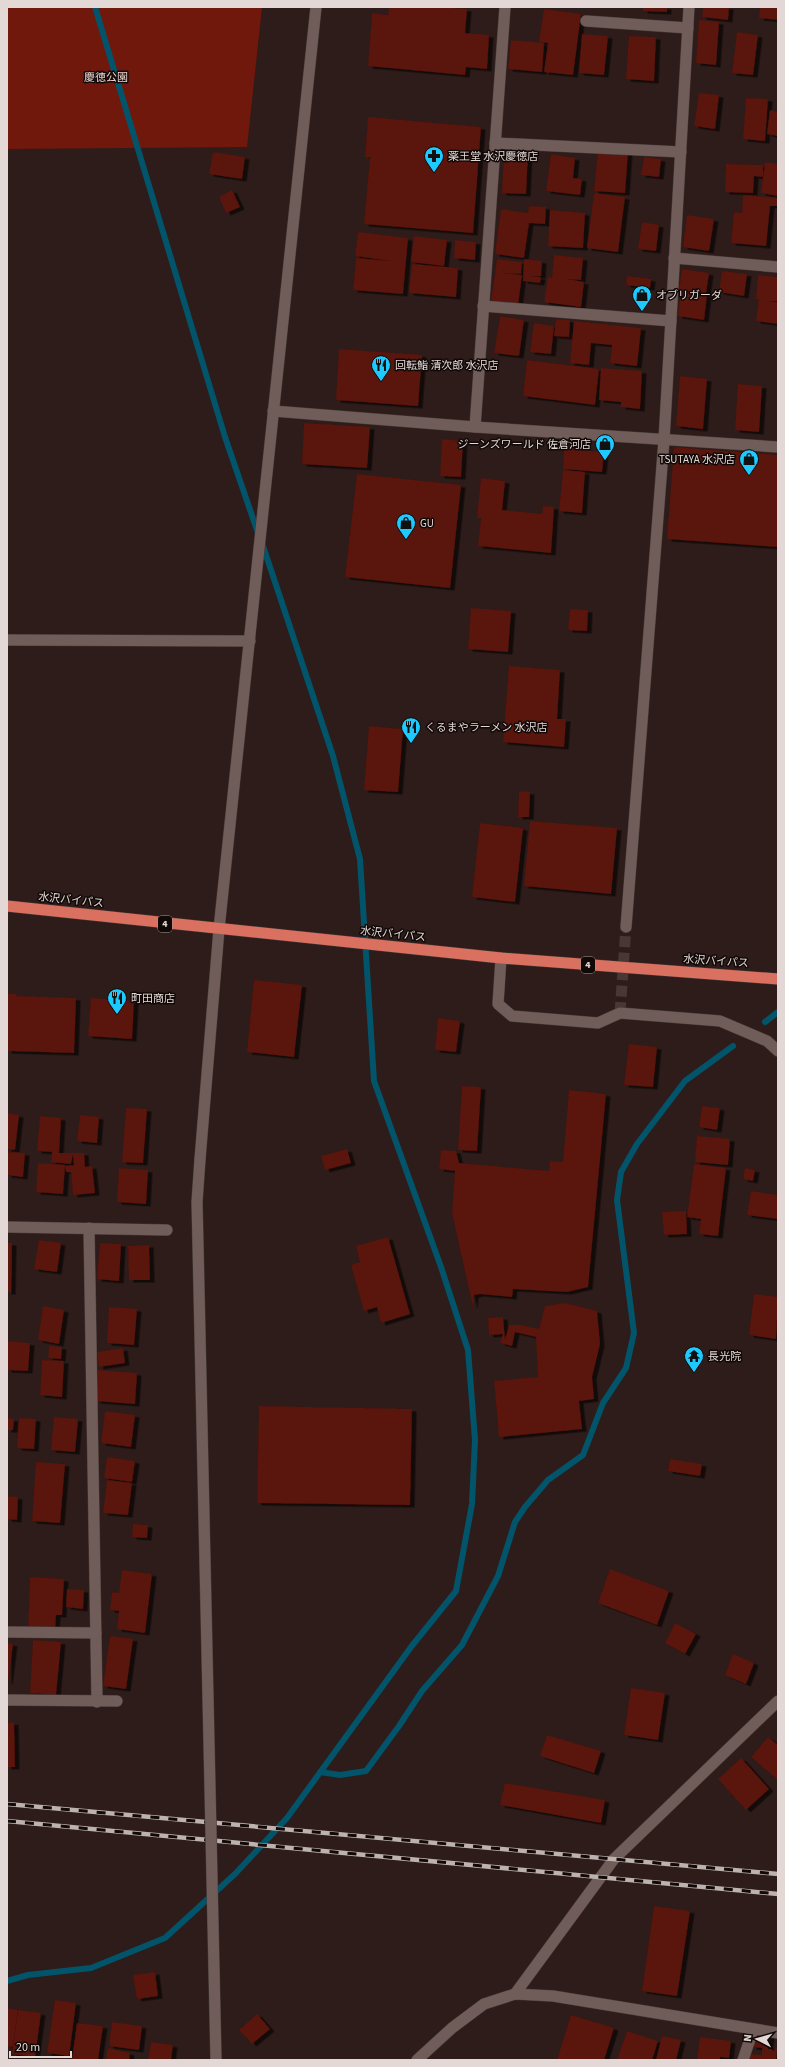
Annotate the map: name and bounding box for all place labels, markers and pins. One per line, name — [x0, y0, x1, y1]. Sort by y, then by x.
pharmacy icon: 薬王堂 水沢慶徳店 — [423, 145, 445, 173]
place label: 薬王堂 水沢慶徳店 — [448, 149, 538, 164]
shop icon: オブリガーダ — [631, 284, 653, 312]
place label: オブリガーダ — [656, 288, 722, 303]
restaurant icon: 回転鮨 清次郎 水沢店 — [370, 354, 392, 382]
place label: 回転鮨 清次郎 水沢店 — [395, 358, 498, 373]
shop icon: ジーンズワールド 佐倉河店 — [594, 433, 616, 461]
place label: ジーンズワールド 佐倉河店 — [458, 437, 591, 452]
shop icon: TSUTAYA 水沢店 — [738, 448, 760, 476]
place label: TSUTAYA 水沢店 — [659, 452, 735, 467]
shop icon: GU — [395, 512, 417, 540]
place label: GU — [420, 516, 434, 531]
restaurant icon: くるまやラーメン 水沢店 — [400, 716, 422, 744]
place label: くるまやラーメン 水沢店 — [425, 720, 548, 735]
restaurant icon: 町田商店 — [106, 987, 128, 1015]
place label: 町田商店 — [131, 991, 175, 1006]
temple icon: 長光院 — [683, 1345, 705, 1373]
place label: 長光院 — [708, 1349, 741, 1364]

